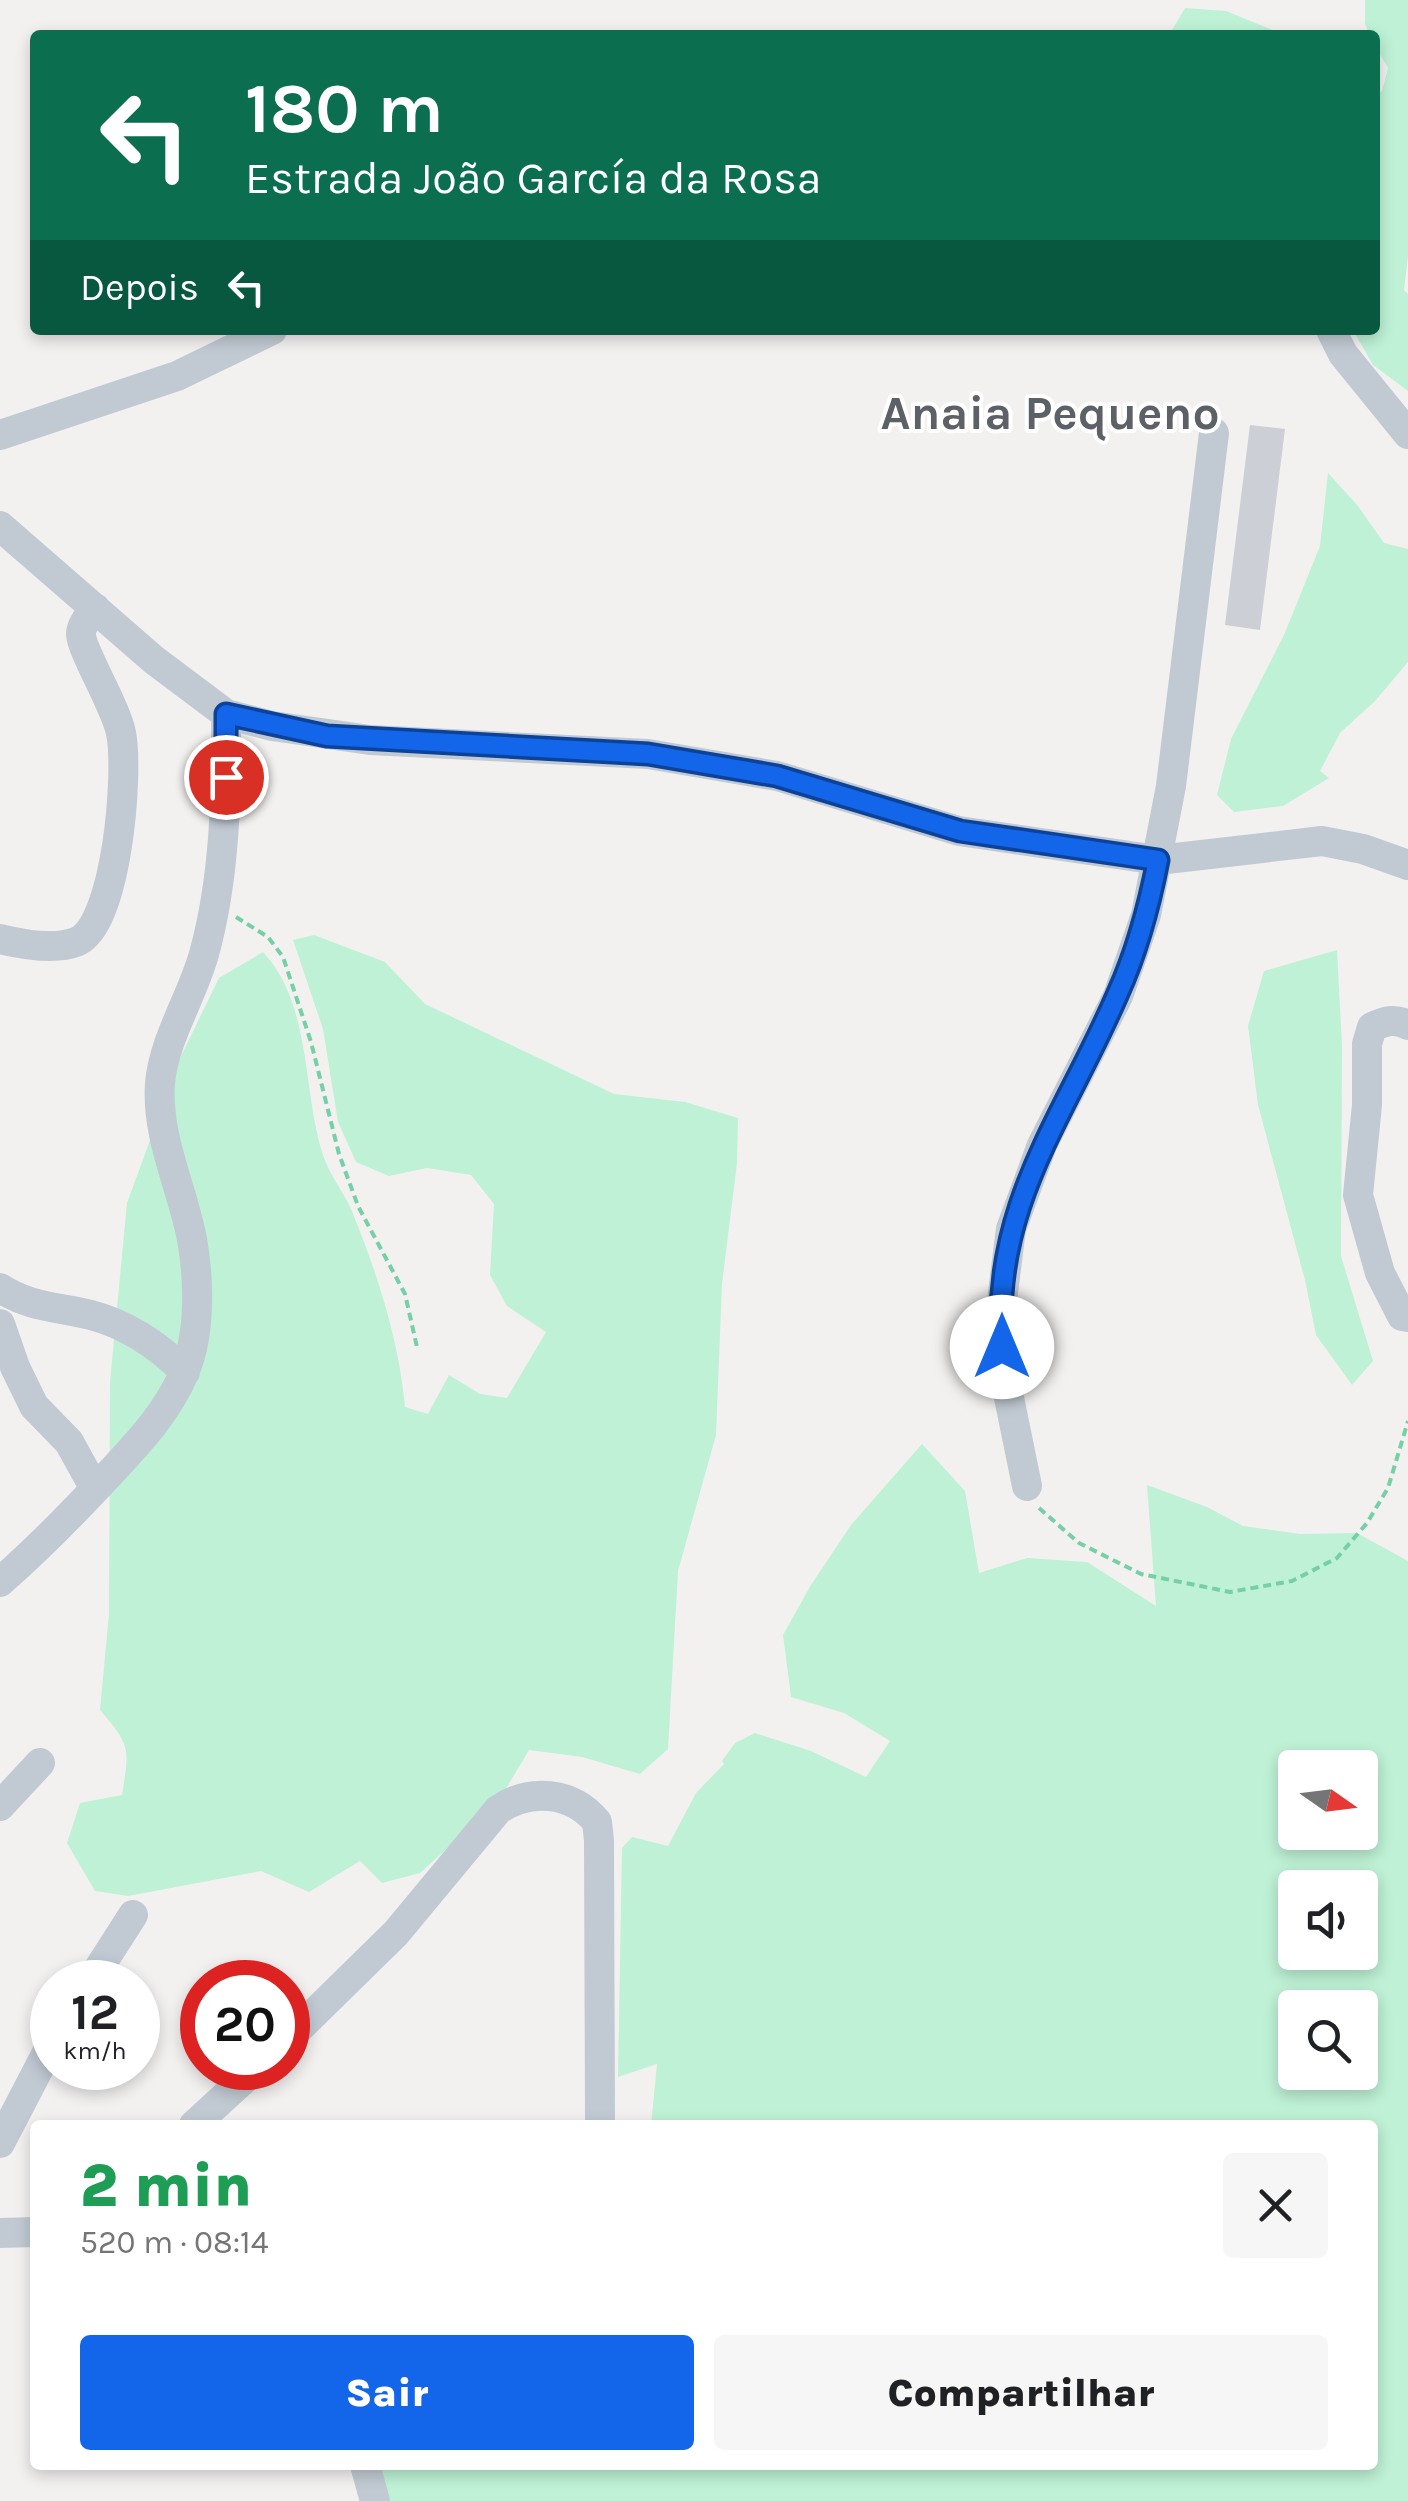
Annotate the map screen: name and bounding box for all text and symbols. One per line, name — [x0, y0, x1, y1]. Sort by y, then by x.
text: 180 m — [245, 68, 444, 150]
icon: left — [80, 70, 210, 200]
text: Estrada João García da Rosa — [245, 152, 822, 204]
icon: left — [219, 260, 274, 315]
text: Depois — [80, 265, 199, 310]
district label: Anaia Pequeno — [880, 385, 1220, 441]
pin — [184, 735, 269, 820]
icon: arrive — [199, 750, 254, 805]
position arrow — [950, 1295, 1054, 1399]
north arrow — [1278, 1750, 1378, 1850]
map controls — [1278, 1750, 1378, 2090]
button: sound — [1278, 1870, 1378, 1970]
speed limit sign: 20 — [180, 1960, 310, 2090]
text: 12 — [71, 1983, 119, 2042]
button: search — [1278, 1990, 1378, 2090]
text: km/h — [63, 2036, 127, 2065]
text: 2 min — [80, 2151, 252, 2221]
button: close — [1223, 2153, 1328, 2258]
text: 520 m · 08:14 — [80, 2224, 269, 2261]
button: Sair — [80, 2335, 694, 2450]
button: Compartilhar — [714, 2335, 1328, 2450]

